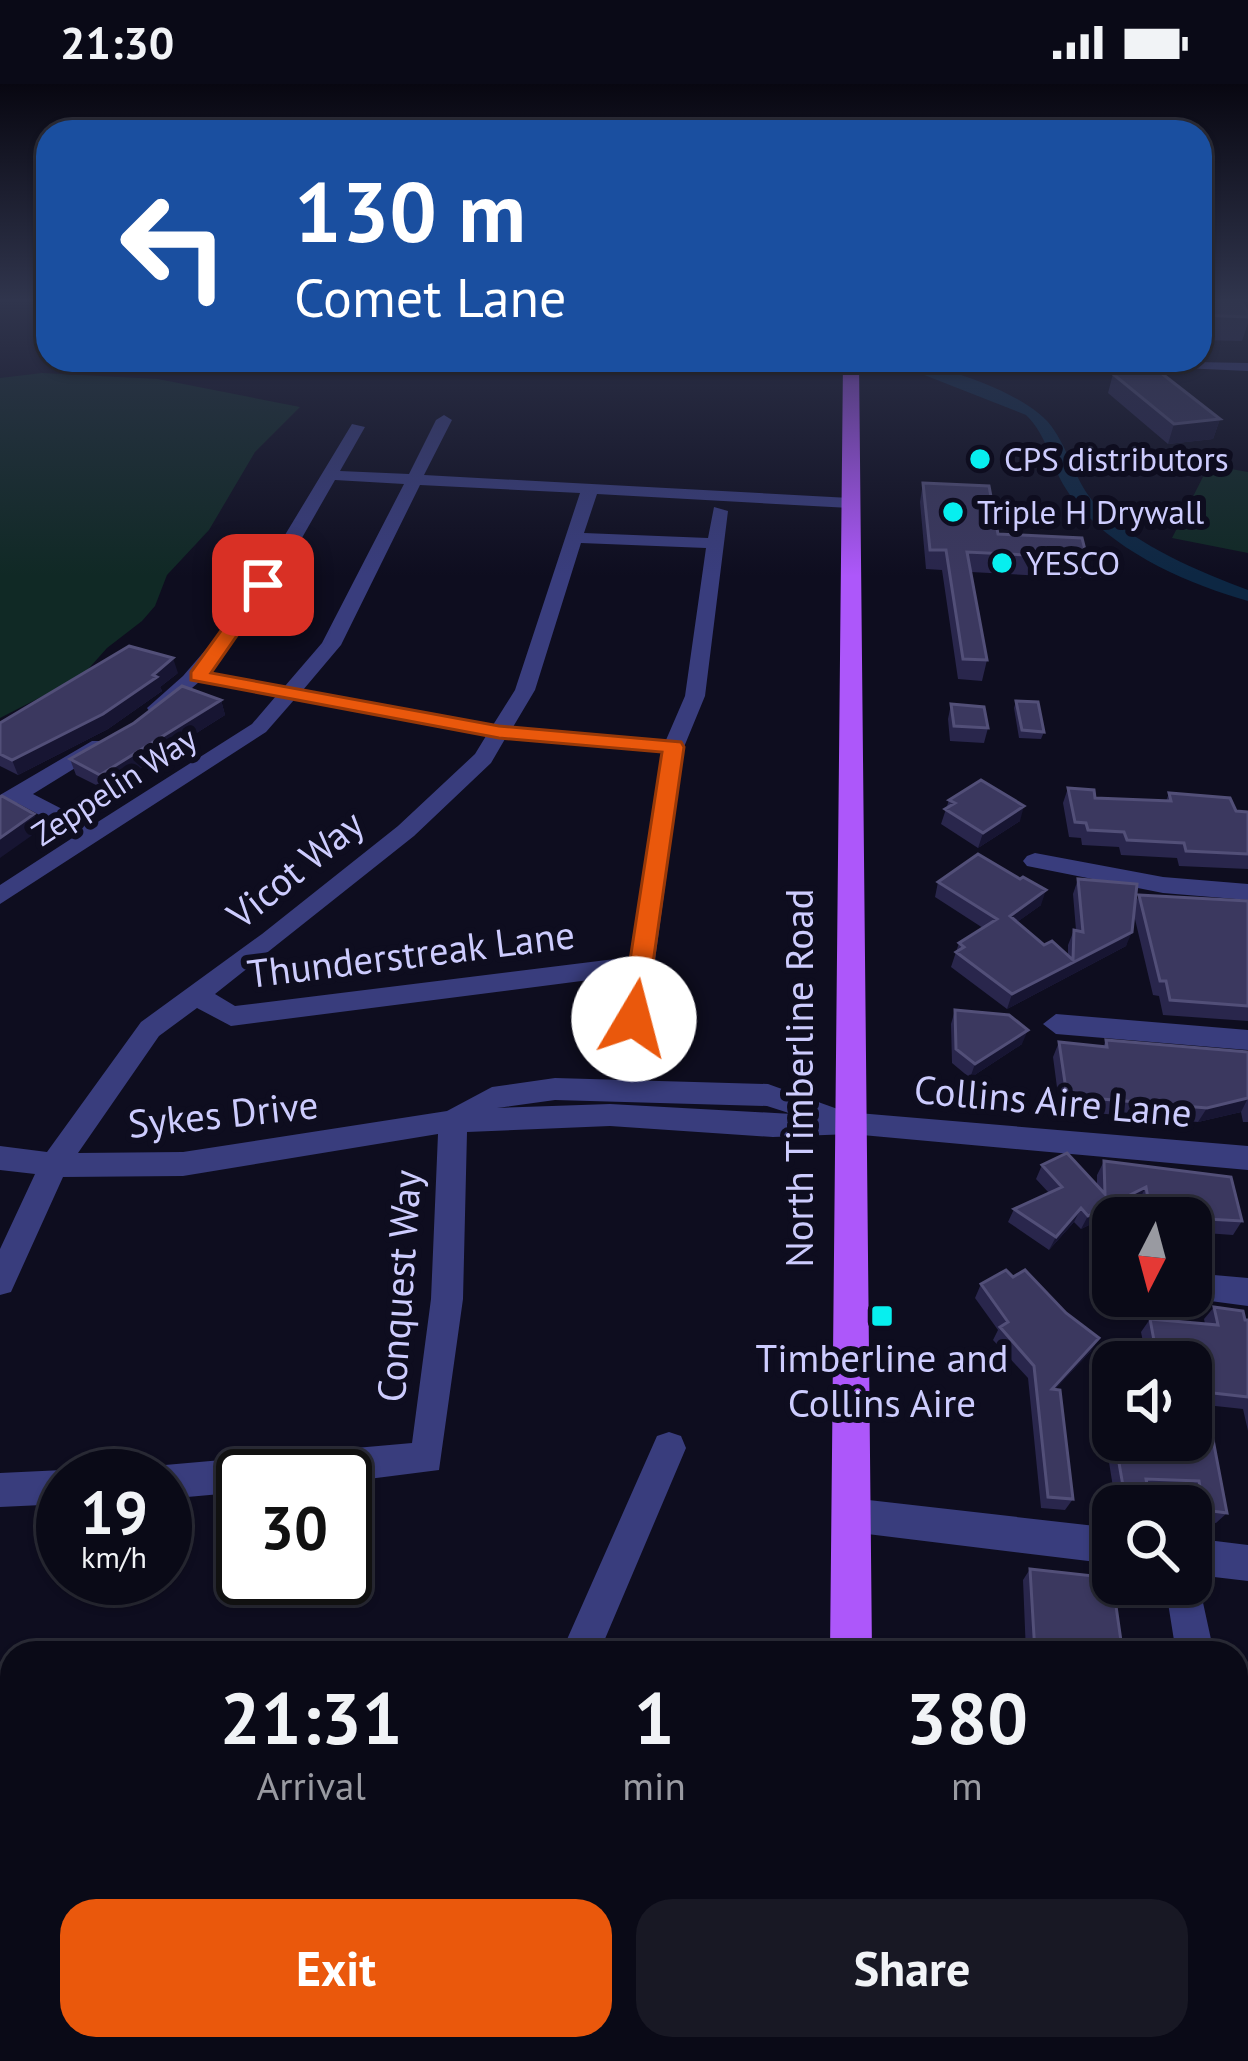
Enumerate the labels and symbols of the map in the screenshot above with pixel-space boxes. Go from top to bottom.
place label: CPS distributors [1004,437,1229,480]
marker: CPS distributors [967,446,993,472]
place label: Triple H Drywall [977,490,1205,533]
marker: Triple H Drywall [940,499,966,525]
pin [212,534,314,636]
place label: YESCO [1026,541,1120,584]
marker: YESCO [989,550,1015,576]
street label: Zeppelin Way [23,716,205,855]
street label: Vicot Way [215,798,373,940]
street label: North Timberline Road [773,888,824,1268]
street label: Thunderstreak Lane [244,908,577,999]
position arrow [571,956,697,1082]
street label: Collins Aire Lane [912,1063,1194,1138]
street label: Sykes Drive [125,1078,321,1149]
street label: Conquest Way [365,1168,432,1404]
north arrow [1092,1197,1212,1317]
marker: Timberline and Collins Aire [869,1303,895,1329]
place label: Timberline and Collins Aire [756,1332,1008,1428]
speed limit sign: 30 [216,1449,372,1605]

